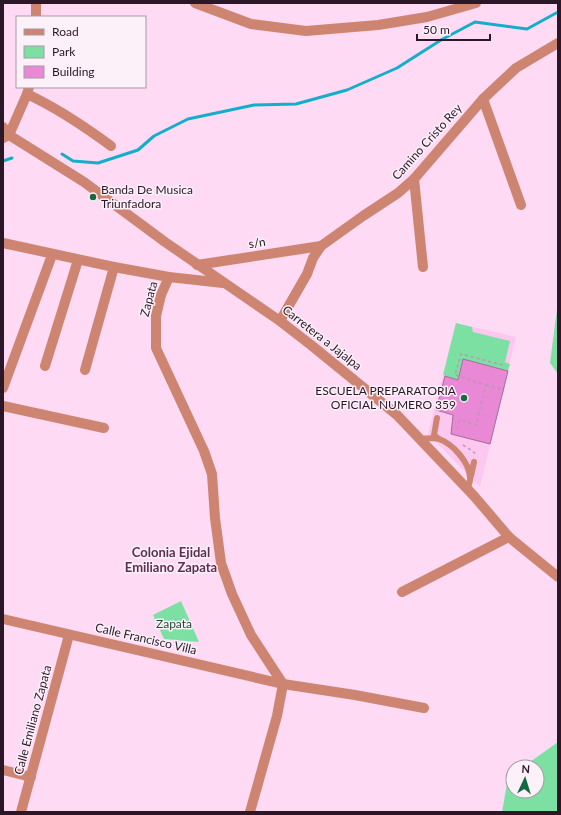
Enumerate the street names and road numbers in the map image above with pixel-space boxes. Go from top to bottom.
street label: Camino Cristo Rey [388,100,465,183]
street label: s/n [247,234,266,251]
street label: Zapata [137,279,160,318]
street label: Carretera a Jajalpa [280,302,365,373]
street label: Calle Francisco Villa [94,620,198,657]
street label: Calle Emiliano Zapata [11,663,54,776]

